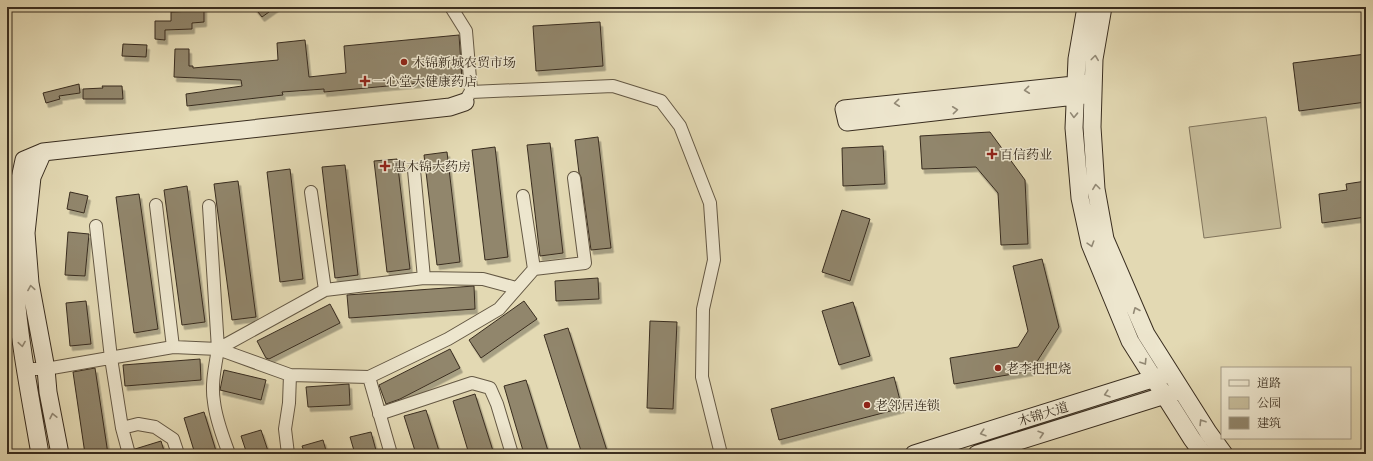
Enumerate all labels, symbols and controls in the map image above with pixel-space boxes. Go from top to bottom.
place label: 木锦新城农贸市场 [412,54,516,71]
one-way arrow [1090,55,1099,61]
marker: 木锦新城农贸市场 [399,57,409,67]
place label: 一心堂大健康药店 [373,73,477,90]
marker: 一心堂大健康药店 [360,76,370,86]
one-way arrow [1024,85,1030,94]
one-way arrow [894,98,901,107]
one-way arrow [952,106,958,115]
one-way arrow [1070,112,1078,118]
place label: 百信药业 [1000,146,1052,163]
marker: 百信药业 [987,149,997,159]
place label: 惠木锦大药房 [393,158,471,175]
marker: 惠木锦大药房 [380,161,390,171]
one-way arrow [1092,184,1101,190]
one-way arrow [1086,240,1095,247]
one-way arrow [27,285,36,291]
one-way arrow [1132,307,1140,314]
one-way arrow [17,341,26,347]
one-way arrow [1139,358,1146,365]
place label: 老李把把烧 [1006,360,1071,377]
marker: 老李把把烧 [993,363,1003,373]
legend [1221,367,1351,439]
text: 道路 [1257,375,1281,391]
one-way arrow [1104,389,1111,398]
text: 公园 [1257,395,1281,411]
place label: 老邻居连锁 [875,397,940,414]
street label: 木锦大道 [1016,398,1070,430]
marker: 老邻居连锁 [862,400,872,410]
one-way arrow [49,413,57,419]
text: 建筑 [1257,415,1281,431]
one-way arrow [1199,419,1206,426]
one-way arrow [980,428,987,437]
one-way arrow [1037,430,1044,439]

